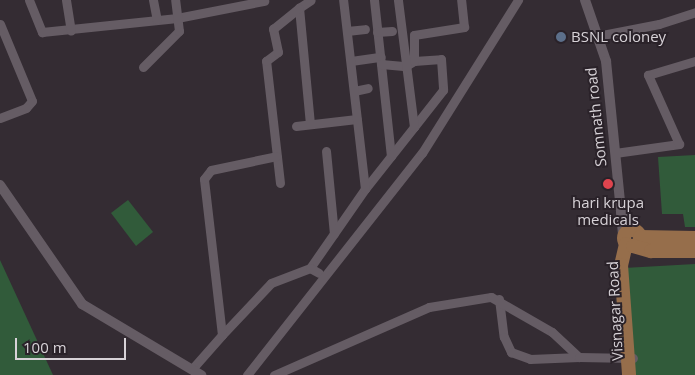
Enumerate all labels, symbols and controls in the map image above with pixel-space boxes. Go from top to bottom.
place label: BSNL coloney [571,28,666,46]
marker: BSNL coloney [555,31,567,43]
street label: Somnath road [582,66,610,168]
marker: hari krupa medicals [601,177,615,191]
place label: hari krupa medicals [572,193,644,228]
street label: Visnagar Road [603,261,627,361]
scale bar [18,328,129,360]
text: 100 m [23,337,67,357]

